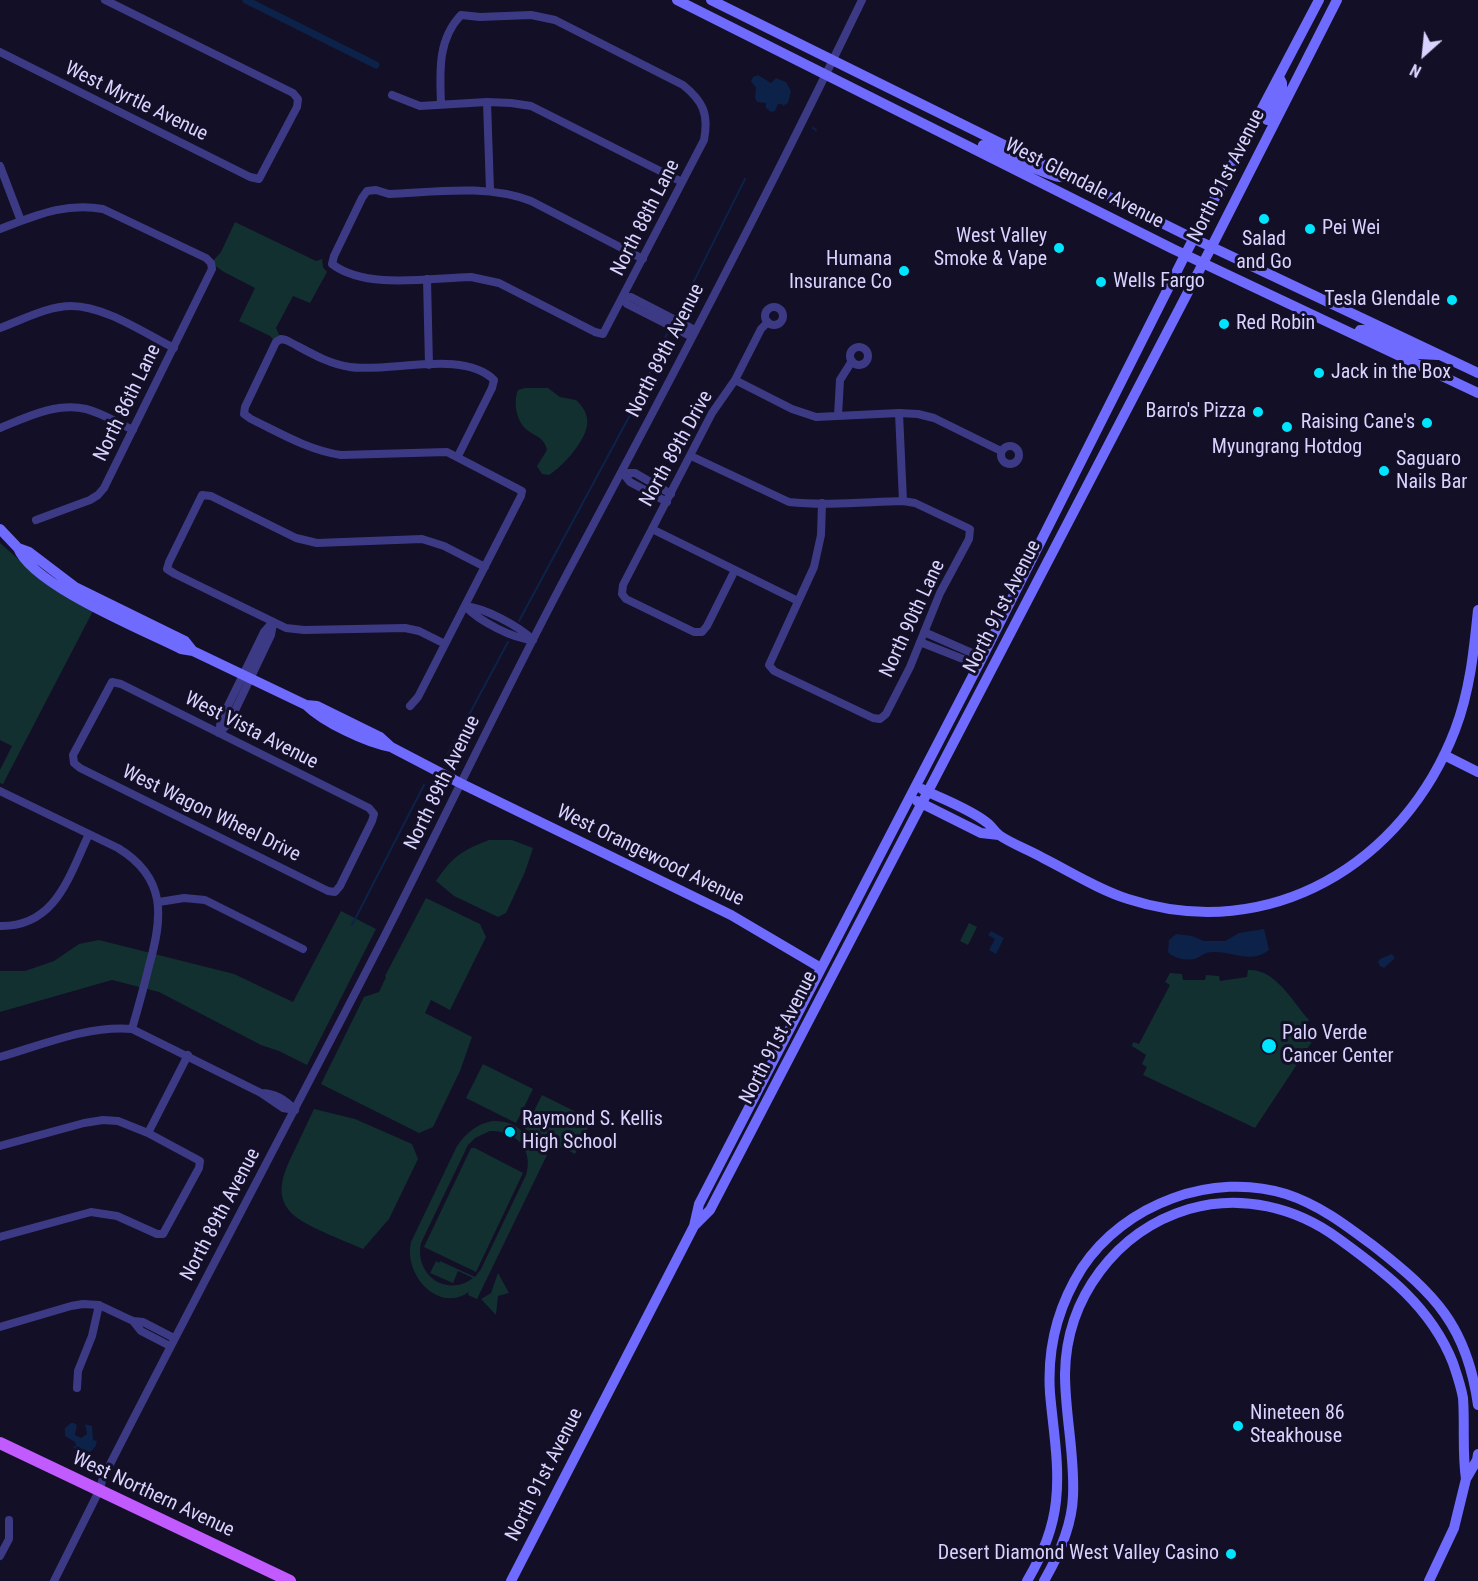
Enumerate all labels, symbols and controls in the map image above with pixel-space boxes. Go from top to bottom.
north arrow [1394,24,1454,84]
street label: West Myrtle Avenue [61,57,211,147]
text: N [1407,60,1424,81]
street label: North 91st Avenue [1183,105,1271,247]
street label: West Glendale Avenue [1001,134,1167,234]
street label: North 88th Lane [606,156,686,280]
marker: Salad and Go [1257,212,1271,226]
place label: Pei Wei [1322,217,1380,241]
marker: Pei Wei [1303,222,1317,236]
place label: West Valley Smoke & Vape [934,225,1047,272]
place label: Salad and Go [1236,228,1292,275]
marker: West Valley Smoke & Vape [1052,241,1066,255]
place label: Humana Insurance Co [789,248,892,295]
marker: Humana Insurance Co [897,264,911,278]
place label: Wells Fargo [1113,270,1205,294]
marker: Wells Fargo [1094,275,1108,289]
street label: North 89th Avenue [622,280,710,422]
place label: Tesla Glendale [1324,288,1440,312]
marker: Tesla Glendale [1445,293,1459,307]
place label: Red Robin [1236,312,1315,336]
marker: Red Robin [1217,317,1231,331]
street label: North 86th Lane [89,341,167,465]
place label: Jack in the Box [1331,361,1451,385]
marker: Jack in the Box [1312,366,1326,380]
street label: North 89th Drive [635,387,719,511]
place label: Barro's Pizza [1146,400,1246,424]
marker: Barro's Pizza [1251,405,1265,419]
place label: Raising Cane's [1301,411,1415,435]
marker: Raising Cane's [1420,416,1434,430]
marker: Myungrang Hotdog [1280,420,1294,434]
place label: Myungrang Hotdog [1212,436,1362,460]
place label: Saguaro Nails Bar [1396,448,1467,495]
marker: Saguaro Nails Bar [1377,464,1391,478]
street label: North 91st Avenue [959,536,1047,678]
street label: North 90th Lane [875,556,951,682]
street label: West Vista Avenue [180,687,322,775]
street label: North 89th Avenue [400,712,486,854]
street label: West Wagon Wheel Drive [118,760,304,868]
street label: West Orangewood Avenue [552,800,748,912]
street label: North 91st Avenue [735,967,823,1109]
place label: Palo Verde Cancer Center [1282,1022,1394,1069]
marker: Palo Verde Cancer Center [1260,1037,1278,1055]
place label: Raymond S. Kellis High School [522,1108,663,1155]
marker: Raymond S. Kellis High School [503,1125,517,1139]
street label: North 89th Avenue [176,1145,266,1285]
place label: Nineteen 86 Steakhouse [1250,1402,1345,1449]
street label: North 91st Avenue [501,1404,589,1546]
marker: Nineteen 86 Steakhouse [1231,1419,1245,1433]
street label: West Northern Avenue [68,1447,238,1543]
place label: Desert Diamond West Valley Casino [938,1542,1219,1566]
marker: Desert Diamond West Valley Casino [1224,1547,1238,1561]

